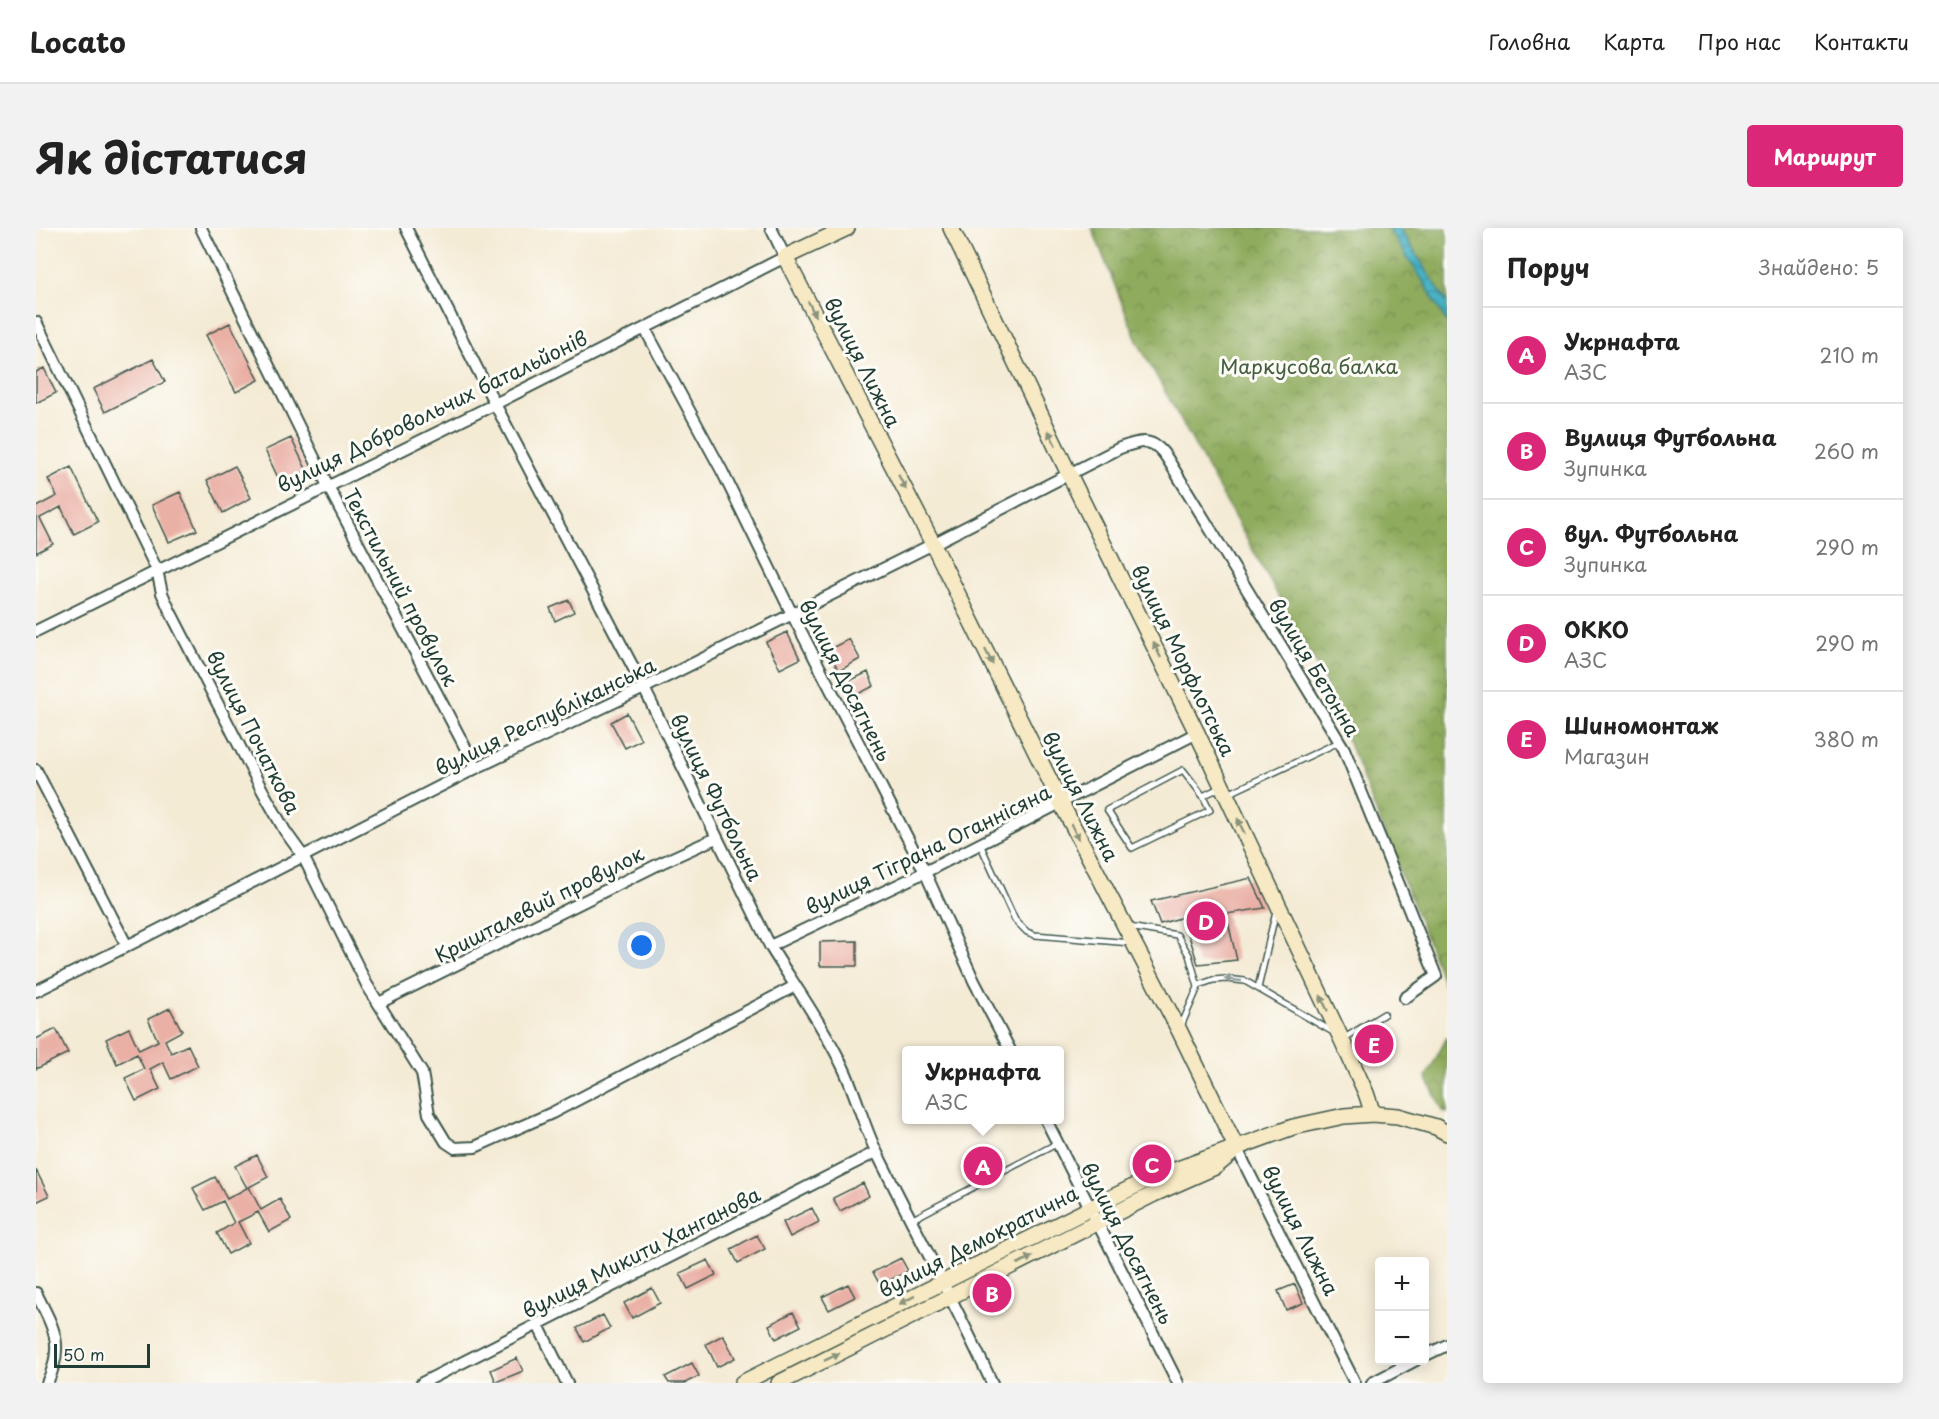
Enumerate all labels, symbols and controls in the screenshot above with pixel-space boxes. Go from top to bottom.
text: Locato [30,20,126,63]
text: Головна [1489,25,1570,57]
text: Карта [1603,25,1665,57]
text: Про нас [1698,25,1781,57]
text: Контакти [1814,25,1909,57]
text: Як дістатися [36,125,308,188]
button: Маршрут [1747,125,1903,187]
text: Поруч [1507,248,1590,287]
text: Знайдено: 5 [1759,252,1879,282]
street label: вулиця Лижна [817,292,909,433]
one-way arrow [807,301,817,318]
street label: вулиця Добровольчих батальйонів [272,323,592,499]
text: Укрнафта [1564,324,1680,357]
text: A [1519,340,1534,370]
text: 210 m [1820,340,1879,370]
park label: Маркусова балка [1220,351,1399,381]
text: АЗС [1564,357,1607,387]
text: Вулиця Футбольна [1564,420,1777,453]
one-way arrow [1047,429,1056,446]
text: B [1520,436,1533,466]
text: 260 m [1814,436,1879,466]
text: Зупинка [1564,453,1647,483]
one-way arrow [897,474,906,491]
street label: Текстильний провулок [336,483,466,691]
text: вул. Футбольна [1564,516,1738,549]
text: C [1519,532,1534,562]
text: 290 m [1815,532,1879,562]
text: Зупинка [1564,549,1647,579]
street label: вулиця Морфлотська [1125,559,1244,761]
street label: вулиця Бетонна [1262,592,1369,742]
street label: вулиця Досягнень [792,594,900,766]
text: ОККО [1564,612,1629,645]
text: D [1519,628,1534,658]
text: 290 m [1815,628,1879,658]
one-way arrow [1152,642,1161,659]
street label: вулиця Початкова [200,645,309,820]
text: АЗС [1564,645,1607,675]
one-way arrow [984,648,993,665]
street label: вулиця Республіканська [430,649,661,783]
street label: вулиця Футбольна [663,708,771,886]
text: Шиномонтаж [1564,708,1718,741]
text: E [1520,724,1533,754]
text: 380 m [1813,724,1879,754]
street label: вулиця Лижна [1035,726,1127,867]
text: Магазин [1564,741,1650,771]
street label: вулиця Тіграна Оганнісяна [800,776,1056,922]
one-way arrow [1237,818,1246,835]
one-way arrow [1070,823,1080,840]
street label: Кришталевий провулок [429,838,649,970]
pin: D [1186,898,1226,944]
your location [627,931,656,960]
one-way arrow [1223,975,1242,985]
one-way arrow [1320,994,1329,1011]
pin: E [1354,1022,1394,1066]
popup [902,1046,1064,1124]
text: Укрнафта [925,1054,1041,1087]
text: АЗС [925,1087,968,1117]
pin: C [1132,1142,1172,1186]
pin: A [964,1144,1002,1188]
street label: вулиця Досягнень [1074,1157,1182,1329]
street label: вулиця Лижна [1255,1160,1347,1301]
street label: вулиця Демократична [873,1177,1083,1304]
street label: вулиця Микити Ханганова [517,1179,766,1325]
one-way arrow [1016,1255,1033,1265]
map controls [1375,1257,1429,1365]
button: + [1375,1257,1429,1311]
pin: B [972,1270,1012,1316]
one-way arrow [899,1295,916,1304]
button: − [1375,1311,1429,1365]
scale bar [54,1341,150,1368]
text: 50 m [63,1342,104,1366]
one-way arrow [823,1352,840,1362]

